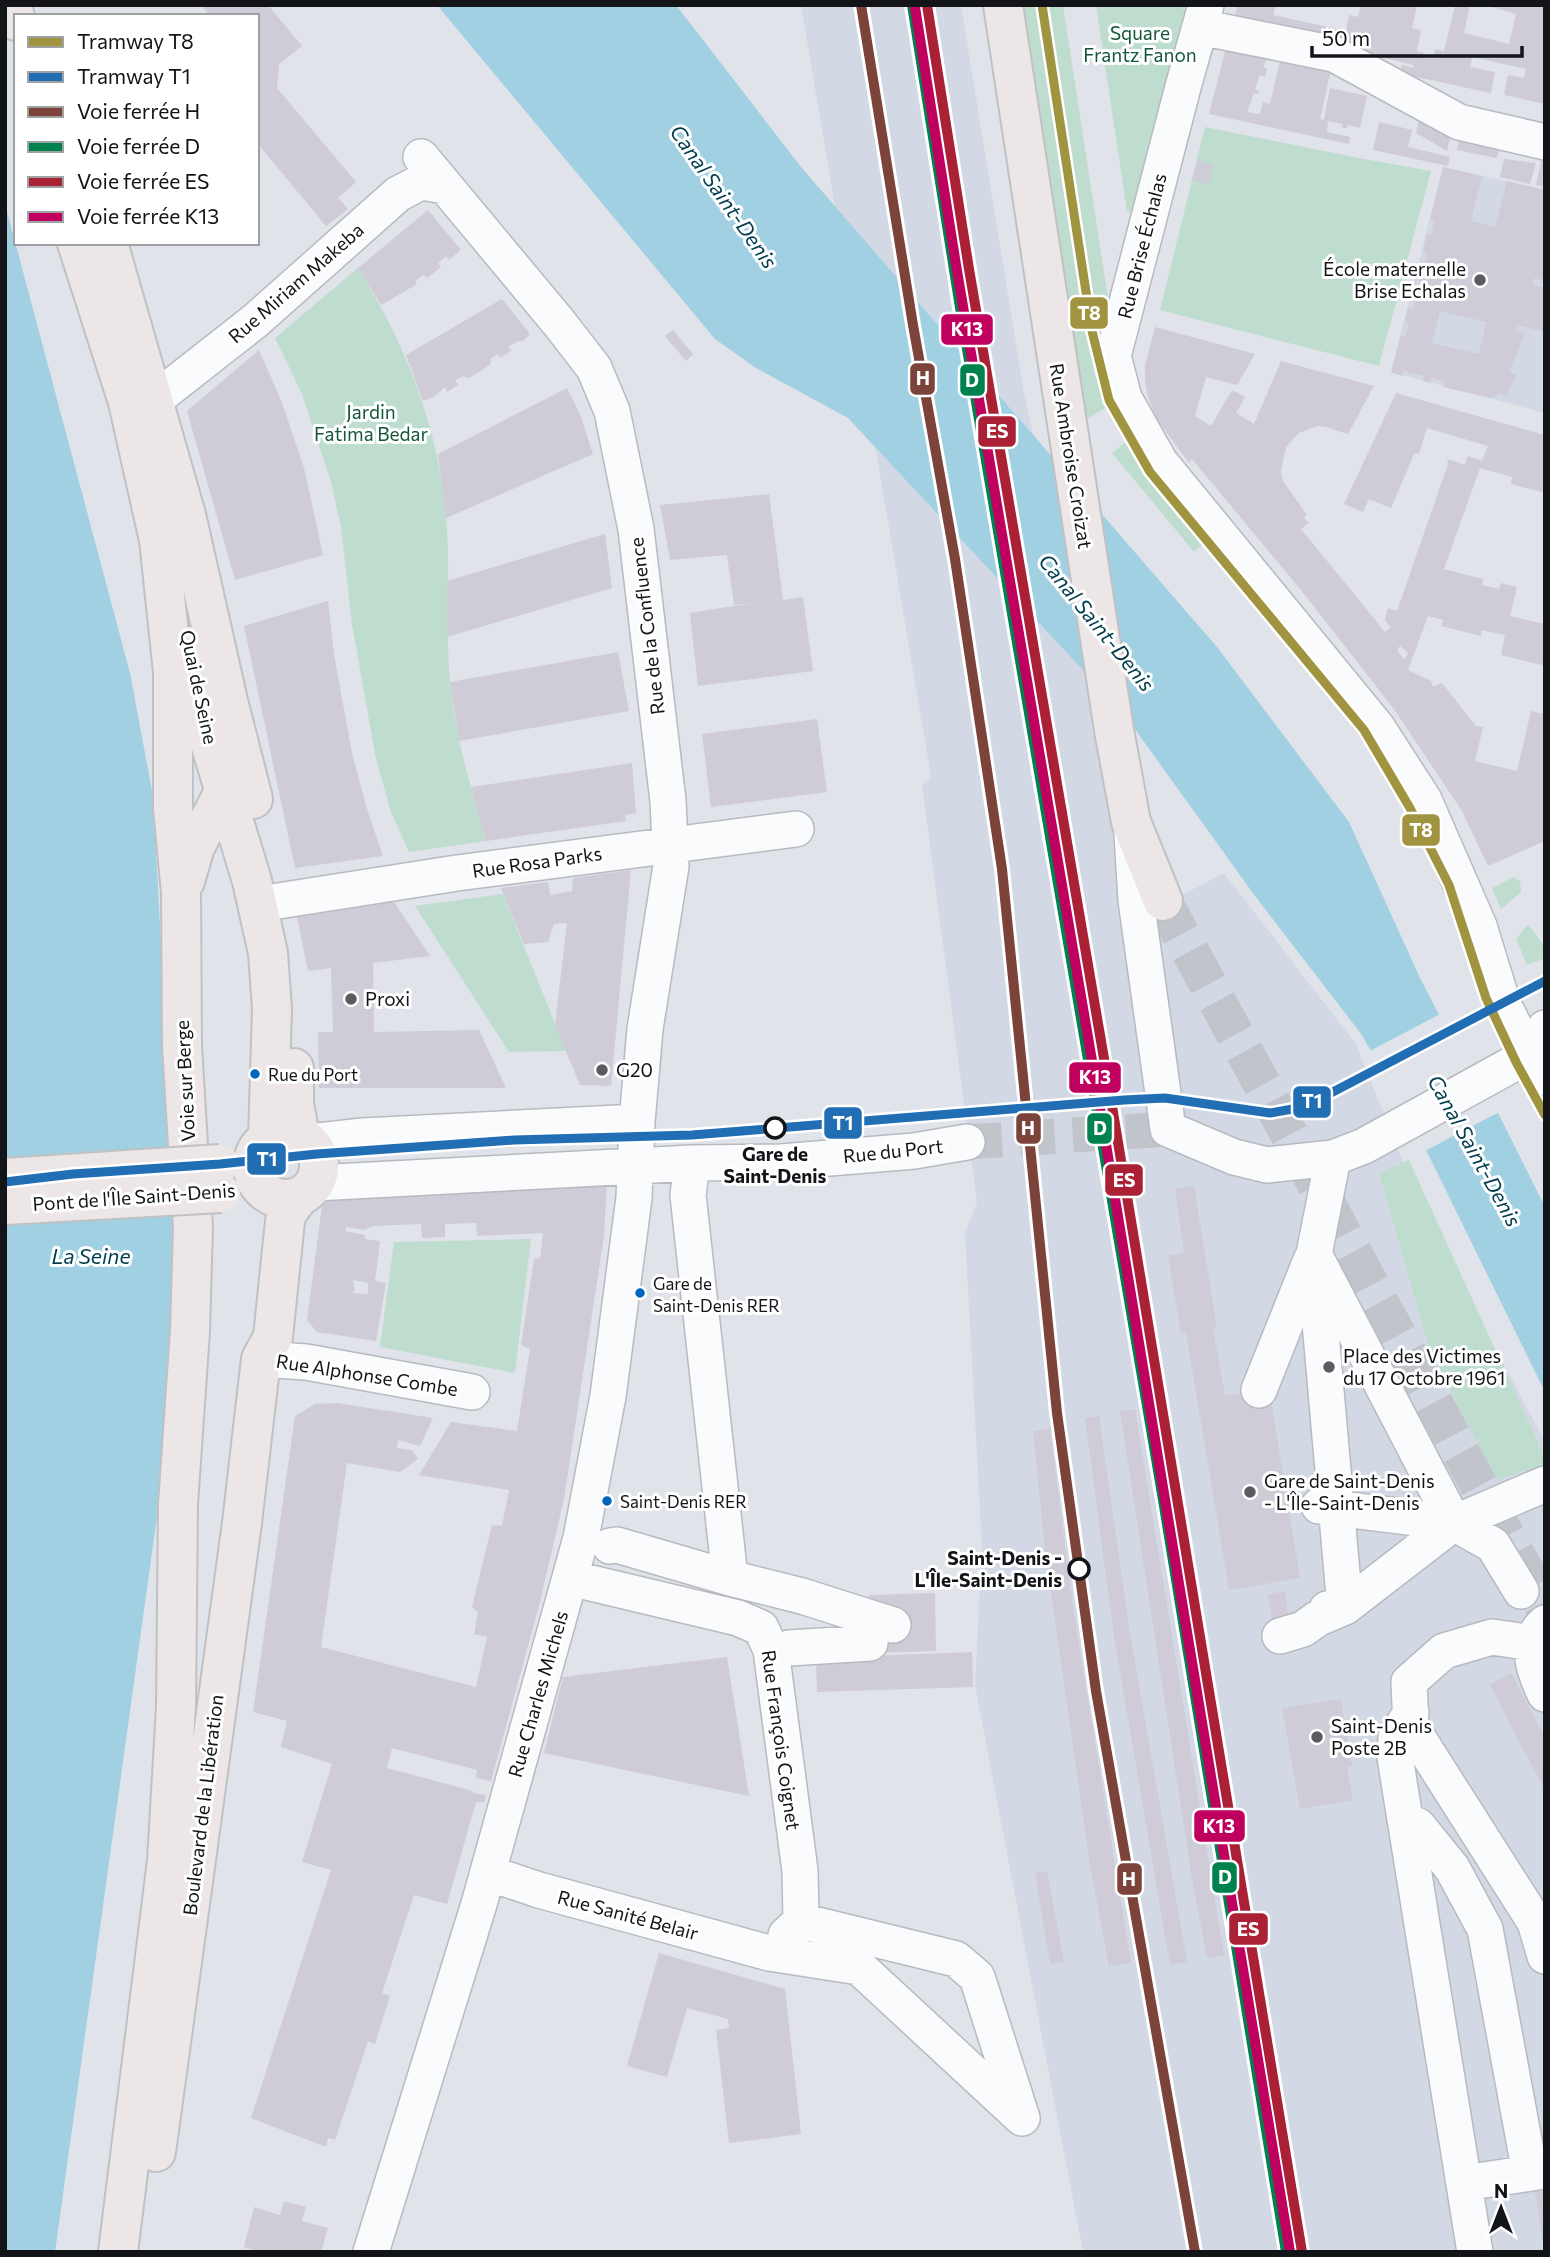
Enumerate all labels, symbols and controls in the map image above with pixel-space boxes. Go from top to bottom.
legend [14,14,259,245]
scale bar [1312,14,1522,58]
park label: Square Frantz Fanon [1083,21,1197,66]
text: 50 m [1322,25,1370,50]
text: Tramway T8 [77,28,194,53]
text: Tramway T1 [77,63,191,88]
text: Voie ferrée H [77,98,200,123]
water label: Canal Saint-Denis [665,120,783,273]
text: Voie ferrée D [77,133,200,158]
text: Voie ferrée ES [77,168,209,193]
street label: Rue Brise Échalas [1112,171,1171,321]
text: Voie ferrée K13 [77,203,219,228]
street label: Rue Miriam Makeba [223,218,368,348]
place label: École maternelle Brise Echalas [1323,257,1466,302]
marker: École maternelle Brise Echalas [1472,272,1488,288]
line badge: T8 [1069,296,1109,330]
text: T8 [1077,301,1101,324]
line badge: K13 [940,313,994,346]
text: K13 [951,317,983,340]
line badge: H [909,362,936,396]
street label: Rue Ambroise Croizat [1045,362,1098,550]
line badge: D [959,363,986,397]
text: H [916,366,930,389]
text: D [965,368,979,391]
park label: Jardin Fatima Bedar [314,400,428,445]
line badge: ES [977,415,1017,448]
text: ES [986,419,1008,442]
street label: Rue de la Confluence [624,536,669,716]
water label: Canal Saint-Denis [1034,548,1160,696]
street label: Quai de Seine [176,628,223,746]
line badge: T8 [1401,813,1441,847]
text: T8 [1409,818,1433,841]
street label: Rue Rosa Parks [471,841,603,882]
place label: Proxi [365,987,410,1010]
marker: Proxi [343,991,359,1007]
street label: Voie sur Berge [170,1019,199,1143]
place label: G20 [616,1058,653,1081]
line badge: K13 [1068,1061,1122,1094]
marker: G20 [594,1062,610,1078]
place label: Rue du Port [268,1064,358,1085]
text: K13 [1079,1065,1111,1088]
marker: Rue du Port [248,1067,262,1081]
water label: Canal Saint-Denis [1423,1070,1527,1230]
line badge: T1 [1292,1085,1332,1119]
text: T1 [1302,1089,1322,1112]
line badge: T1 [823,1106,863,1140]
text: T1 [833,1111,853,1134]
line badge: H [1015,1112,1042,1145]
line badge: D [1086,1112,1113,1145]
text: H [1021,1116,1035,1139]
text: D [1093,1116,1107,1139]
marker: Gare de Saint-Denis [764,1117,786,1139]
street label: Rue du Port [842,1134,944,1167]
line badge: T1 [246,1142,287,1176]
place label: Gare de Saint-Denis [724,1142,827,1187]
text: T1 [257,1147,277,1170]
line badge: ES [1104,1163,1144,1197]
text: ES [1113,1168,1135,1191]
street label: Pont de l'Île Saint-Denis [32,1178,236,1215]
water label: La Seine [52,1243,130,1268]
place label: Gare de Saint-Denis RER [653,1273,780,1316]
marker: Gare de Saint-Denis RER [633,1286,647,1300]
place label: Place des Victimes du 17 Octobre 1961 [1343,1344,1505,1389]
street label: Rue Alphonse Combe [275,1349,460,1400]
marker: Place des Victimes du 17 Octobre 1961 [1321,1359,1337,1375]
place label: Gare de Saint-Denis - L'Île-Saint-Denis [1264,1469,1435,1514]
marker: Gare de Saint-Denis - L'Île-Saint-Denis [1242,1484,1258,1500]
place label: Saint-Denis RER [620,1491,747,1512]
marker: Saint-Denis RER [600,1494,614,1508]
place label: Saint-Denis - L'Île-Saint-Denis [915,1546,1062,1591]
marker: Saint-Denis - L'Île-Saint-Denis [1068,1558,1090,1580]
street label: Rue Charles Michels [503,1608,572,1780]
street label: Rue François Coignet [757,1648,806,1832]
street label: Boulevard de la Libération [178,1693,227,1917]
place label: Saint-Denis Poste 2B [1331,1714,1432,1759]
marker: Saint-Denis Poste 2B [1309,1729,1325,1745]
line badge: K13 [1193,1809,1246,1843]
text: K13 [1203,1814,1235,1837]
line badge: D [1211,1861,1238,1894]
line badge: H [1116,1862,1143,1896]
text: D [1218,1865,1232,1888]
text: H [1122,1867,1136,1890]
street label: Rue Sanité Belair [555,1885,701,1944]
line badge: ES [1228,1912,1269,1946]
text: ES [1237,1917,1259,1940]
north arrow [1466,2173,1536,2243]
text: N [1494,2179,1508,2202]

